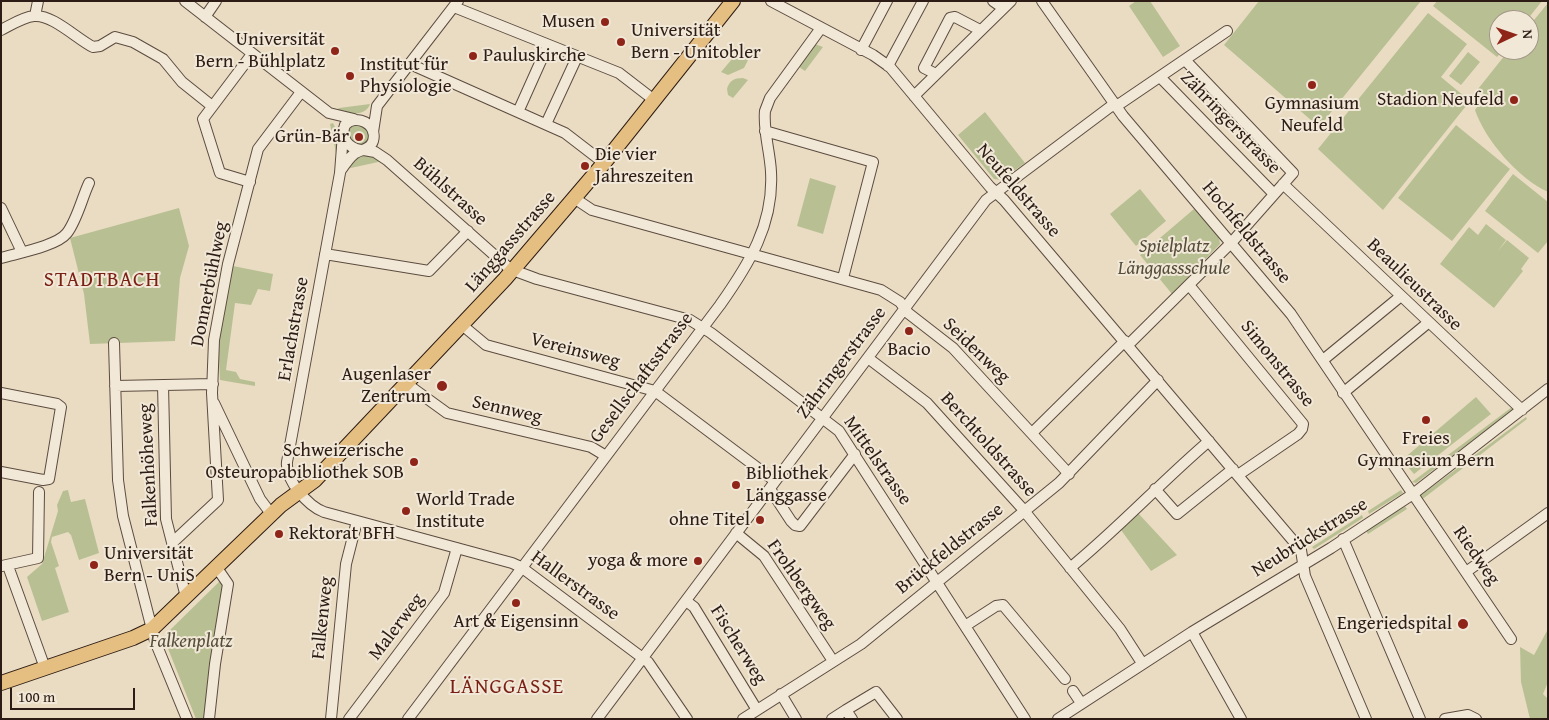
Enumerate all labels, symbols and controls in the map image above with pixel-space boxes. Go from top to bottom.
north arrow [1489,10,1539,60]
place label: Musen [542,11,595,33]
marker: Musen [599,16,611,28]
place label: Universität Bern - Unitobler [631,20,761,64]
place label: Universität Bern - Bühlplatz [195,29,325,73]
text: N [1518,29,1538,39]
marker: Universität Bern - Unitobler [615,36,627,48]
marker: Universität Bern - Bühlplatz [329,45,341,57]
place label: Pauluskirche [483,45,586,67]
marker: Pauluskirche [467,50,479,62]
place label: Institut für Physiologie [360,54,452,98]
street label: Zähringerstrasse [1175,67,1285,179]
marker: Institut für Physiologie [344,70,356,82]
marker: Gymnasium Neufeld [1306,79,1318,91]
place label: Stadion Neufeld [1377,89,1504,111]
place label: Gymnasium Neufeld [1265,93,1359,137]
marker: Stadion Neufeld [1508,94,1520,106]
place label: Grün-Bär [275,126,349,148]
marker: Grün-Bär [353,131,365,143]
street label: Neufeldstrasse [971,139,1065,243]
place label: Die vier Jahreszeiten [595,144,693,188]
street label: Bühlstrasse [408,153,492,231]
marker: Die vier Jahreszeiten [579,160,591,172]
street label: Hochfeldstrasse [1197,177,1295,289]
street label: Länggassstrasse [461,187,561,297]
street label: Donnerbühlweg [187,220,233,348]
street label: Beaulieustrasse [1362,234,1466,336]
park label: Spielplatz Länggassschule [1118,236,1230,280]
district label: STADTBACH [43,268,161,294]
street label: Erlachstrasse [274,275,314,383]
street label: Zähringerstrasse [792,302,892,424]
street label: Gesellschaftsstrasse [585,308,699,448]
street label: Seidenweg [938,313,1014,389]
street label: Simonstrasse [1235,316,1319,412]
marker: Bacio [903,325,915,337]
street label: Vereinsweg [528,328,622,374]
place label: Bacio [887,339,931,361]
place label: Augenlaser Zentrum [342,364,431,408]
marker: Augenlaser Zentrum [435,379,449,393]
street label: Berchtoldstrasse [935,388,1041,502]
street label: Sennweg [470,391,544,429]
street label: Falkenhöheweg [134,403,164,527]
street label: Mittelstrasse [838,412,916,510]
marker: Freies Gymnasium Bern [1420,414,1432,426]
place label: Freies Gymnasium Bern [1358,428,1494,472]
place label: Schweizerische Osteuropabibliothek SOB [205,440,404,484]
marker: Schweizerische Osteuropabibliothek SOB [408,456,420,468]
place label: Bibliothek Länggasse [746,463,828,507]
marker: Bibliothek Länggasse [730,479,742,491]
place label: World Trade Institute [416,489,515,533]
street label: Neubrückstrasse [1248,493,1372,583]
street label: Brückfeldstrasse [892,499,1008,599]
marker: World Trade Institute [400,505,412,517]
place label: ohne Titel [669,509,750,531]
marker: ohne Titel [754,514,766,526]
street label: Riedweg [1448,522,1504,590]
place label: Rektorat BFH [289,523,395,545]
marker: Rektorat BFH [273,528,285,540]
street label: Frohbergweg [762,536,840,634]
place label: Universität Bern - UniS [104,543,195,587]
street label: Hallerstrasse [526,546,624,626]
place label: yoga & more [588,550,688,572]
marker: yoga & more [692,555,704,567]
marker: Universität Bern - UniS [88,559,100,571]
street label: Falkenweg [307,575,339,661]
street label: Malerweg [364,589,430,665]
marker: Art & Eigensinn [510,597,522,609]
street label: Fischerweg [705,601,771,689]
place label: Art & Eigensinn [453,611,579,633]
place label: Engeriedspital [1337,613,1452,635]
marker: Engeriedspital [1456,617,1470,631]
park label: Falkenplatz [150,631,232,653]
district label: LÄNGGASSE [449,675,565,701]
scale bar [12,678,138,710]
text: 100 m [18,686,55,707]

